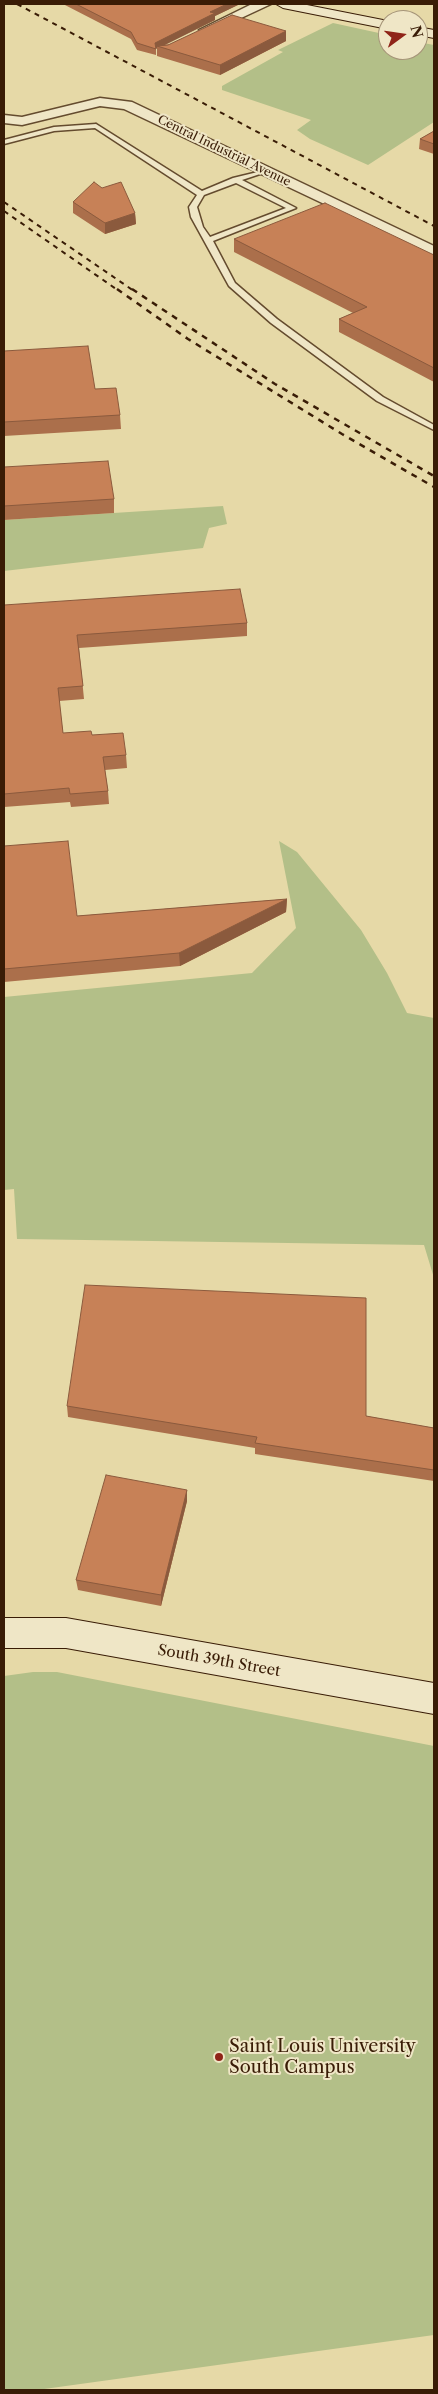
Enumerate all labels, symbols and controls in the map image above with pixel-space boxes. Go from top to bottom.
north arrow [378,10,428,60]
text: N [406,24,427,40]
street label: Central Industrial Avenue [155,112,293,190]
street label: South 39th Street [156,1641,282,1681]
place label: Saint Louis University South Campus [229,2036,416,2078]
marker: Saint Louis University South Campus [213,2051,225,2063]

